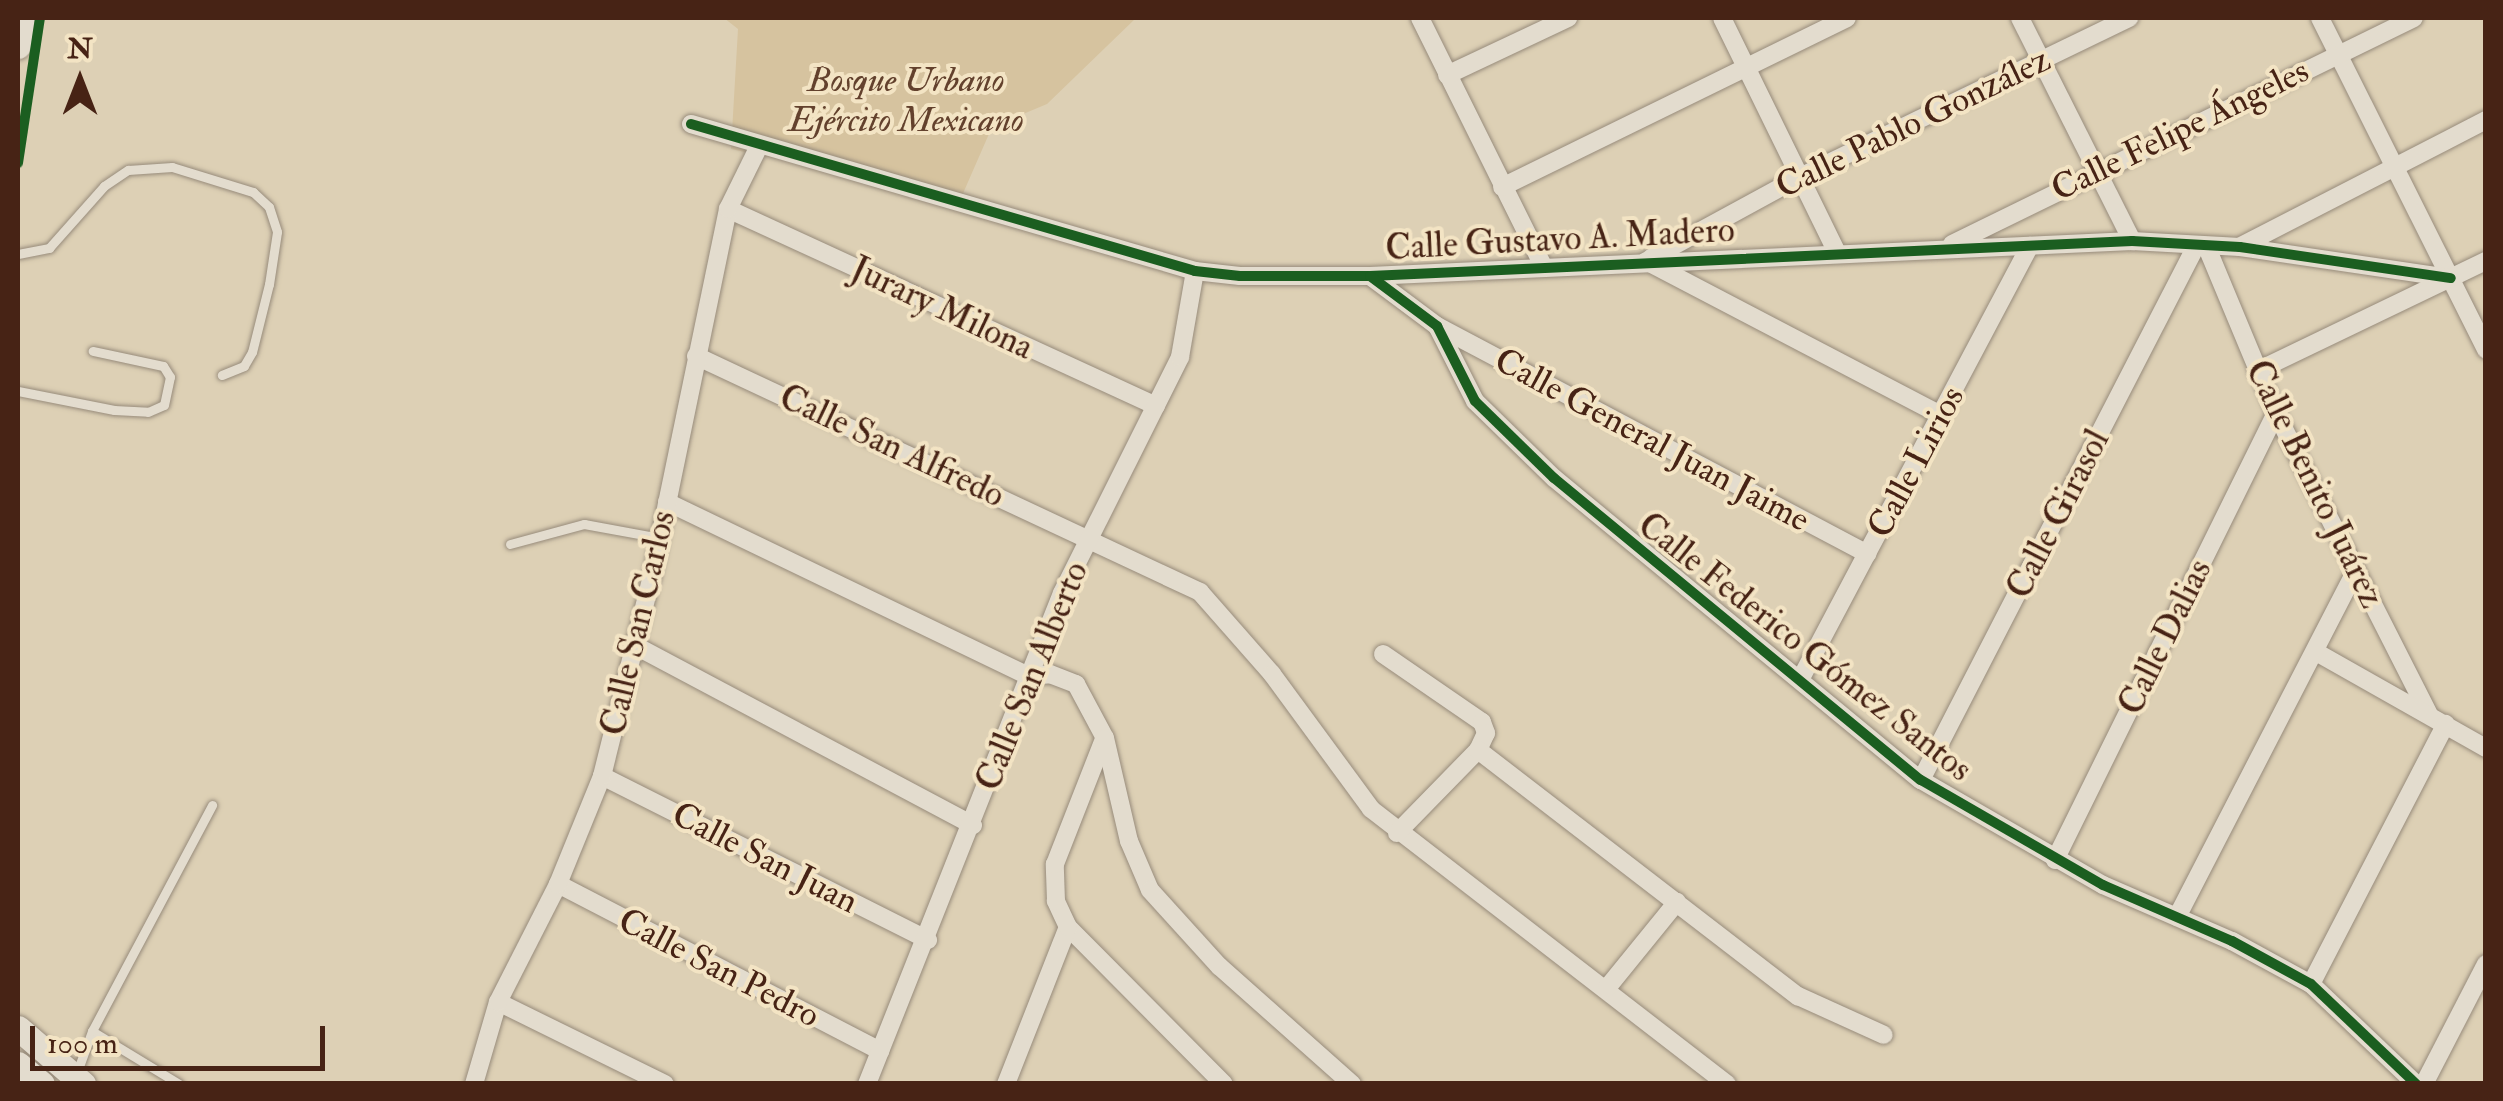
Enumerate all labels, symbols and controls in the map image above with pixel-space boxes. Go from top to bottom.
north arrow [30,30,130,130]
text: N [67,32,93,67]
street label: Calle Pablo González [1769,38,2057,208]
street label: Calle Felipe Ángeles [2045,50,2315,210]
park label: Bosque Urbano Ejército Mexicano [788,59,1024,141]
street label: Calle Gustavo A. Madero [1384,209,1736,269]
street label: Jurary Milona [844,248,1040,368]
street label: Calle General Juan Jaime [1487,339,1817,541]
street label: Calle Benito Juárez [2237,353,2393,615]
street label: Calle San Alfredo [773,376,1011,516]
street label: Calle Lirios [1859,379,1973,545]
street label: Calle Girasol [1998,423,2118,605]
street label: Calle Federico Gómez Santos [1630,504,1980,790]
street label: Calle San Carlos [592,507,684,739]
street label: Calle Dalias [2109,553,2221,721]
street label: Calle San Alberto [967,556,1097,796]
street label: Calle San Juan [665,793,865,923]
street label: Calle San Pedro [611,899,827,1037]
scale bar [35,1006,330,1068]
text: 100 m [47,1025,118,1062]

